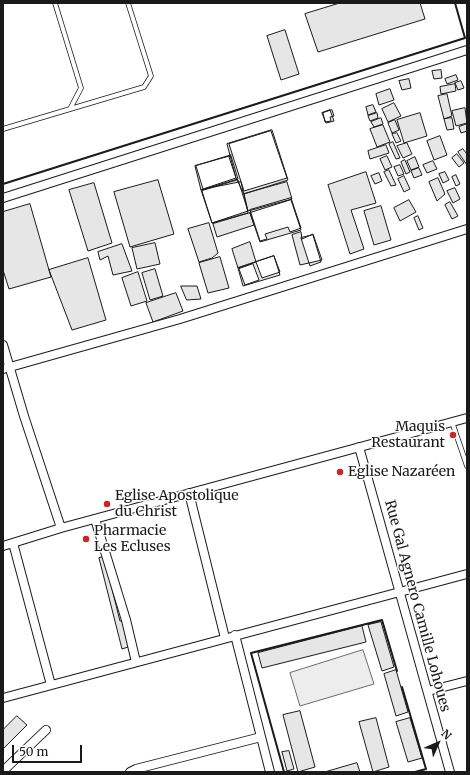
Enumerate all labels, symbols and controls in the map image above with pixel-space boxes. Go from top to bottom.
place label: Maquis Restaurant [371,419,445,452]
marker: Maquis Restaurant [448,430,458,440]
place label: Eglise Nazaréen [348,464,455,480]
marker: Eglise Nazaréen [335,467,345,477]
place label: Eglise Apostolique du Christ [115,488,239,520]
street label: Rue Gal Agnero Camille Lohoues [381,498,453,714]
marker: Eglise Apostolique du Christ [102,499,112,509]
place label: Pharmacie Les Ecluses [94,523,171,556]
marker: Pharmacie Les Ecluses [81,534,91,544]
north arrow [418,723,458,763]
text: N [438,726,455,743]
scale bar [14,737,84,763]
text: 50 m [19,744,48,759]

